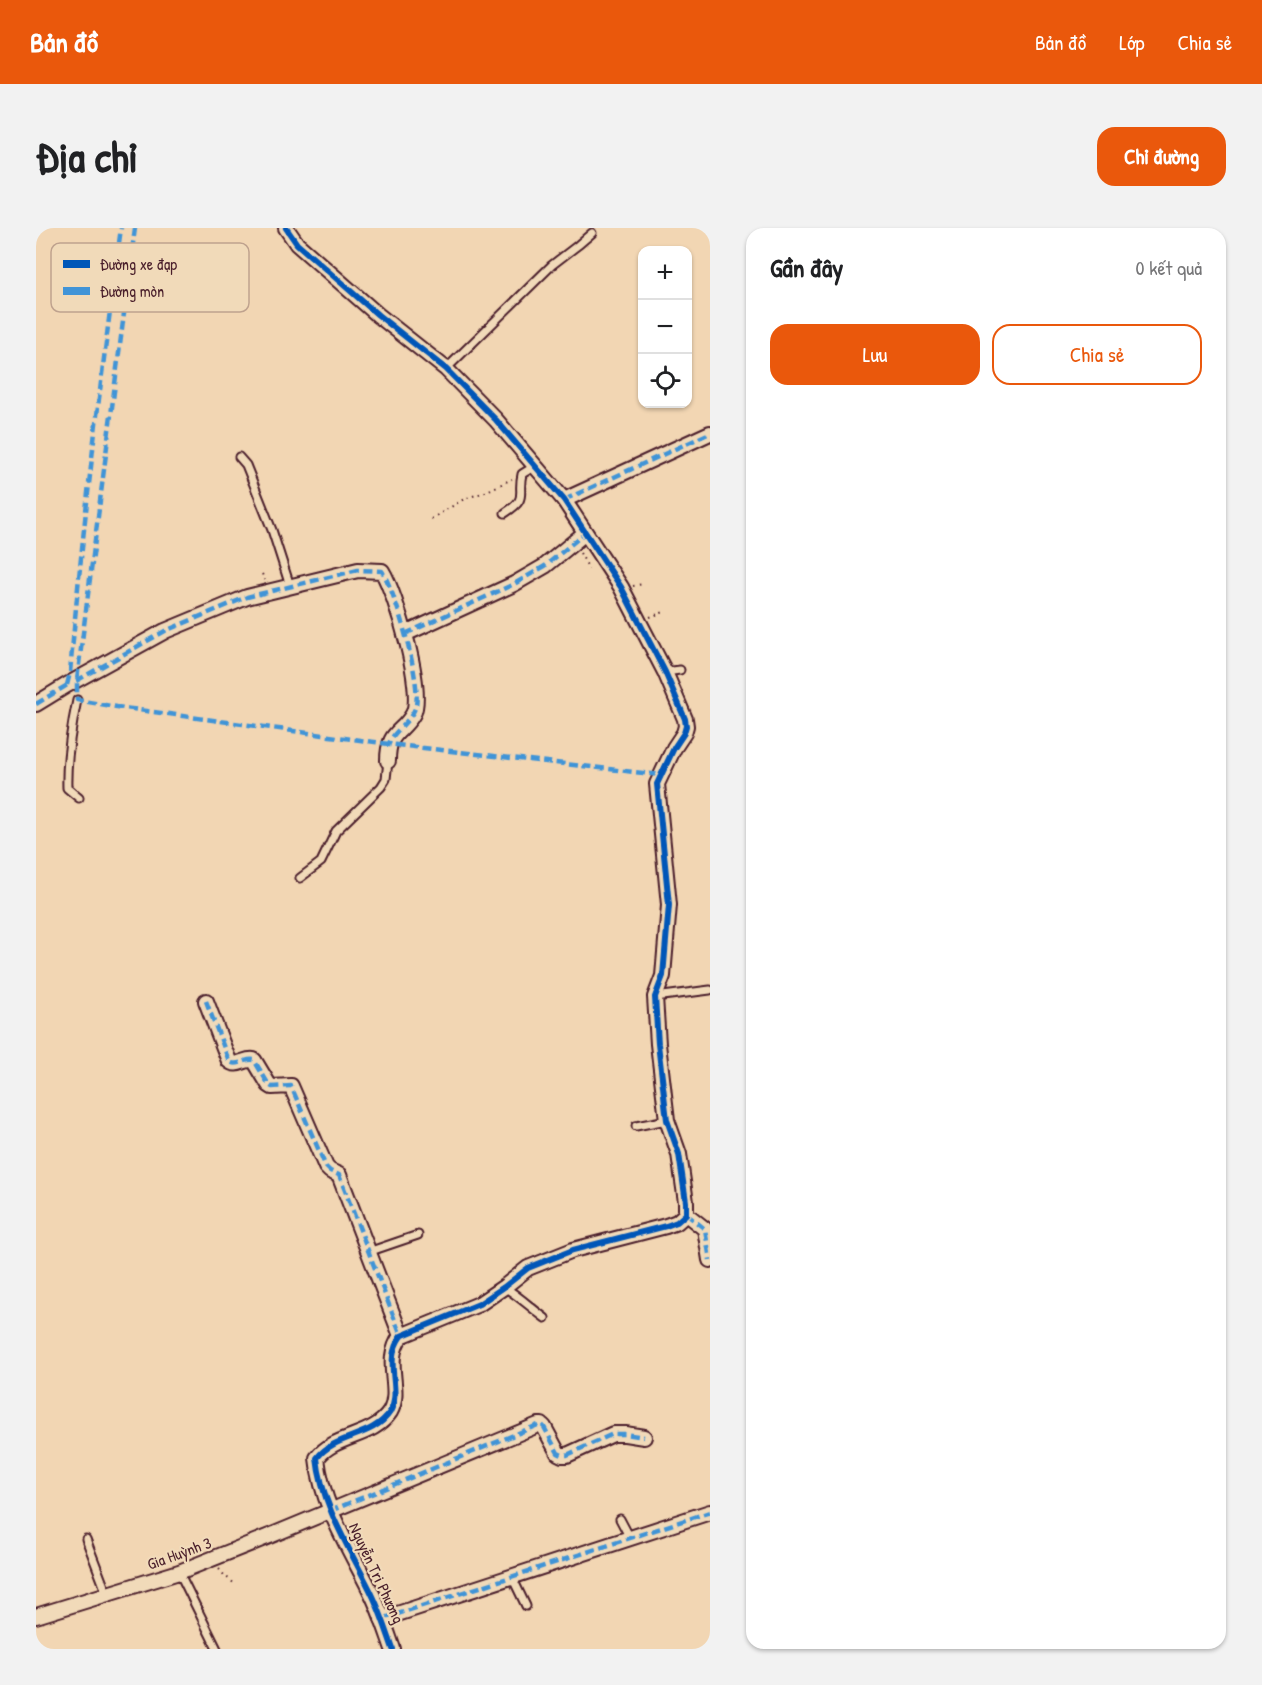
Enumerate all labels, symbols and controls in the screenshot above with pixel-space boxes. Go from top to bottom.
text: Bản đồ [30,23,98,61]
text: Bản đồ [1035,28,1086,57]
text: Lớp [1119,28,1144,57]
text: Chia sẻ [1177,28,1232,57]
button: Chỉ đường [1097,127,1226,186]
text: Địa chỉ [36,128,138,185]
legend [51,243,249,312]
map controls [638,246,692,408]
button: + [638,246,692,300]
text: Gần đây [770,250,843,285]
text: Đường xe đạp [100,253,177,275]
text: 0 kết quả [1136,254,1202,281]
text: Đường mòn [100,280,164,302]
button: − [638,300,692,354]
button: Lưu [770,324,980,385]
button: Chia sẻ [992,324,1202,385]
button: locate [638,354,692,408]
street label: Nguyễn Tri Phương [344,1519,410,1627]
street label: Gia Huỳnh 3 [144,1531,214,1575]

